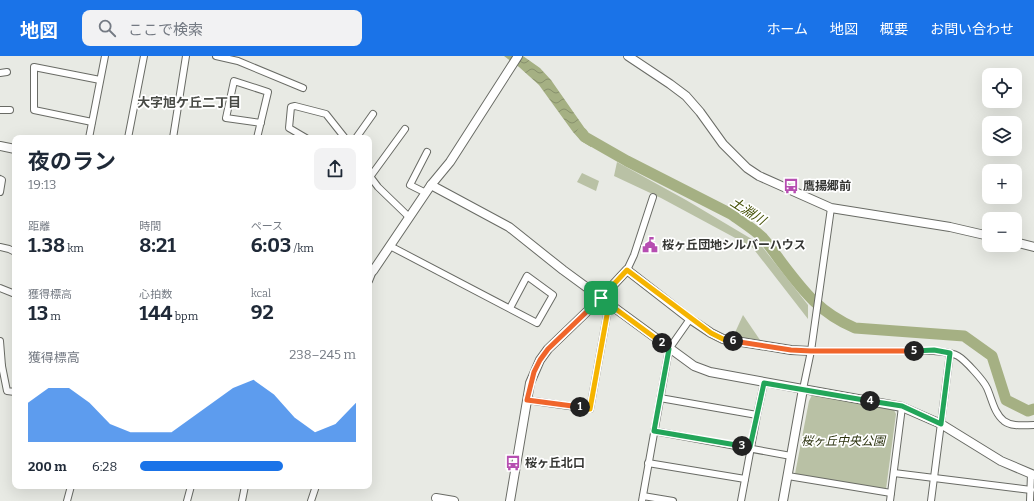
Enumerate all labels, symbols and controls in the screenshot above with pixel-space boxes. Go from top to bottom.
search box [82,10,362,46]
icon: search [96,17,118,39]
text: 地図 [20,19,58,42]
text: ここで検索 [128,21,203,39]
text: ホーム [766,21,808,38]
text: 地図 [830,21,858,38]
text: 概要 [880,21,908,38]
text: お問い合わせ [930,21,1014,38]
map controls [982,68,1022,252]
button: locate [982,68,1022,108]
district label: 大字旭ケ丘二丁目 [137,95,241,110]
button: layers [982,116,1022,156]
text: 夜のラン [28,148,116,175]
button: share [314,148,356,190]
button: + [982,164,1022,204]
text: 19:13 [28,177,56,192]
bus stop icon: 鷹揚郷前 [782,177,800,195]
place label: 鷹揚郷前 [803,179,851,193]
water label: 土淵川 [728,194,770,229]
button: − [982,212,1022,252]
text: 距離 [28,220,50,233]
text: 時間 [139,220,161,233]
text: ペース [251,220,283,233]
text: 1.38 [28,233,65,257]
text: 8:21 [139,233,176,257]
text: 6:03 [251,233,291,257]
public building icon: 桜ヶ丘団地シルバーハウス [641,236,659,254]
place label: 桜ヶ丘団地シルバーハウス [662,238,806,252]
text: km [65,242,84,255]
text: /km [291,242,314,255]
pin [584,281,618,315]
text: kcal [251,287,271,300]
icon: arrive [590,287,612,309]
text: 獲得標高 [28,288,72,301]
text: 心拍数 [139,288,172,301]
text: 92 [251,300,274,324]
text: 13 [28,301,48,325]
text: 144 [139,301,173,325]
text: m [48,310,61,323]
text: bpm [173,310,198,323]
pin: 6 [723,331,743,351]
pin: 2 [652,333,672,353]
text: 6 [730,334,736,347]
text: 2 [659,336,665,349]
pin: 5 [904,341,924,361]
text: 5 [911,344,917,357]
text: 238–245 m [289,347,356,362]
text: 獲得標高 [28,350,80,365]
pin: 4 [860,391,880,411]
text: 4 [867,394,873,407]
pin: 1 [570,397,590,417]
text: 1 [578,400,582,413]
park label: 桜ヶ丘中央公園 [801,434,887,448]
pin: 3 [732,436,752,456]
text: 3 [739,439,745,452]
bus stop icon: 桜ヶ丘北口 [504,454,522,472]
place label: 桜ヶ丘北口 [525,456,585,470]
text: 200 m [28,459,67,474]
text: 6:28 [92,459,117,474]

